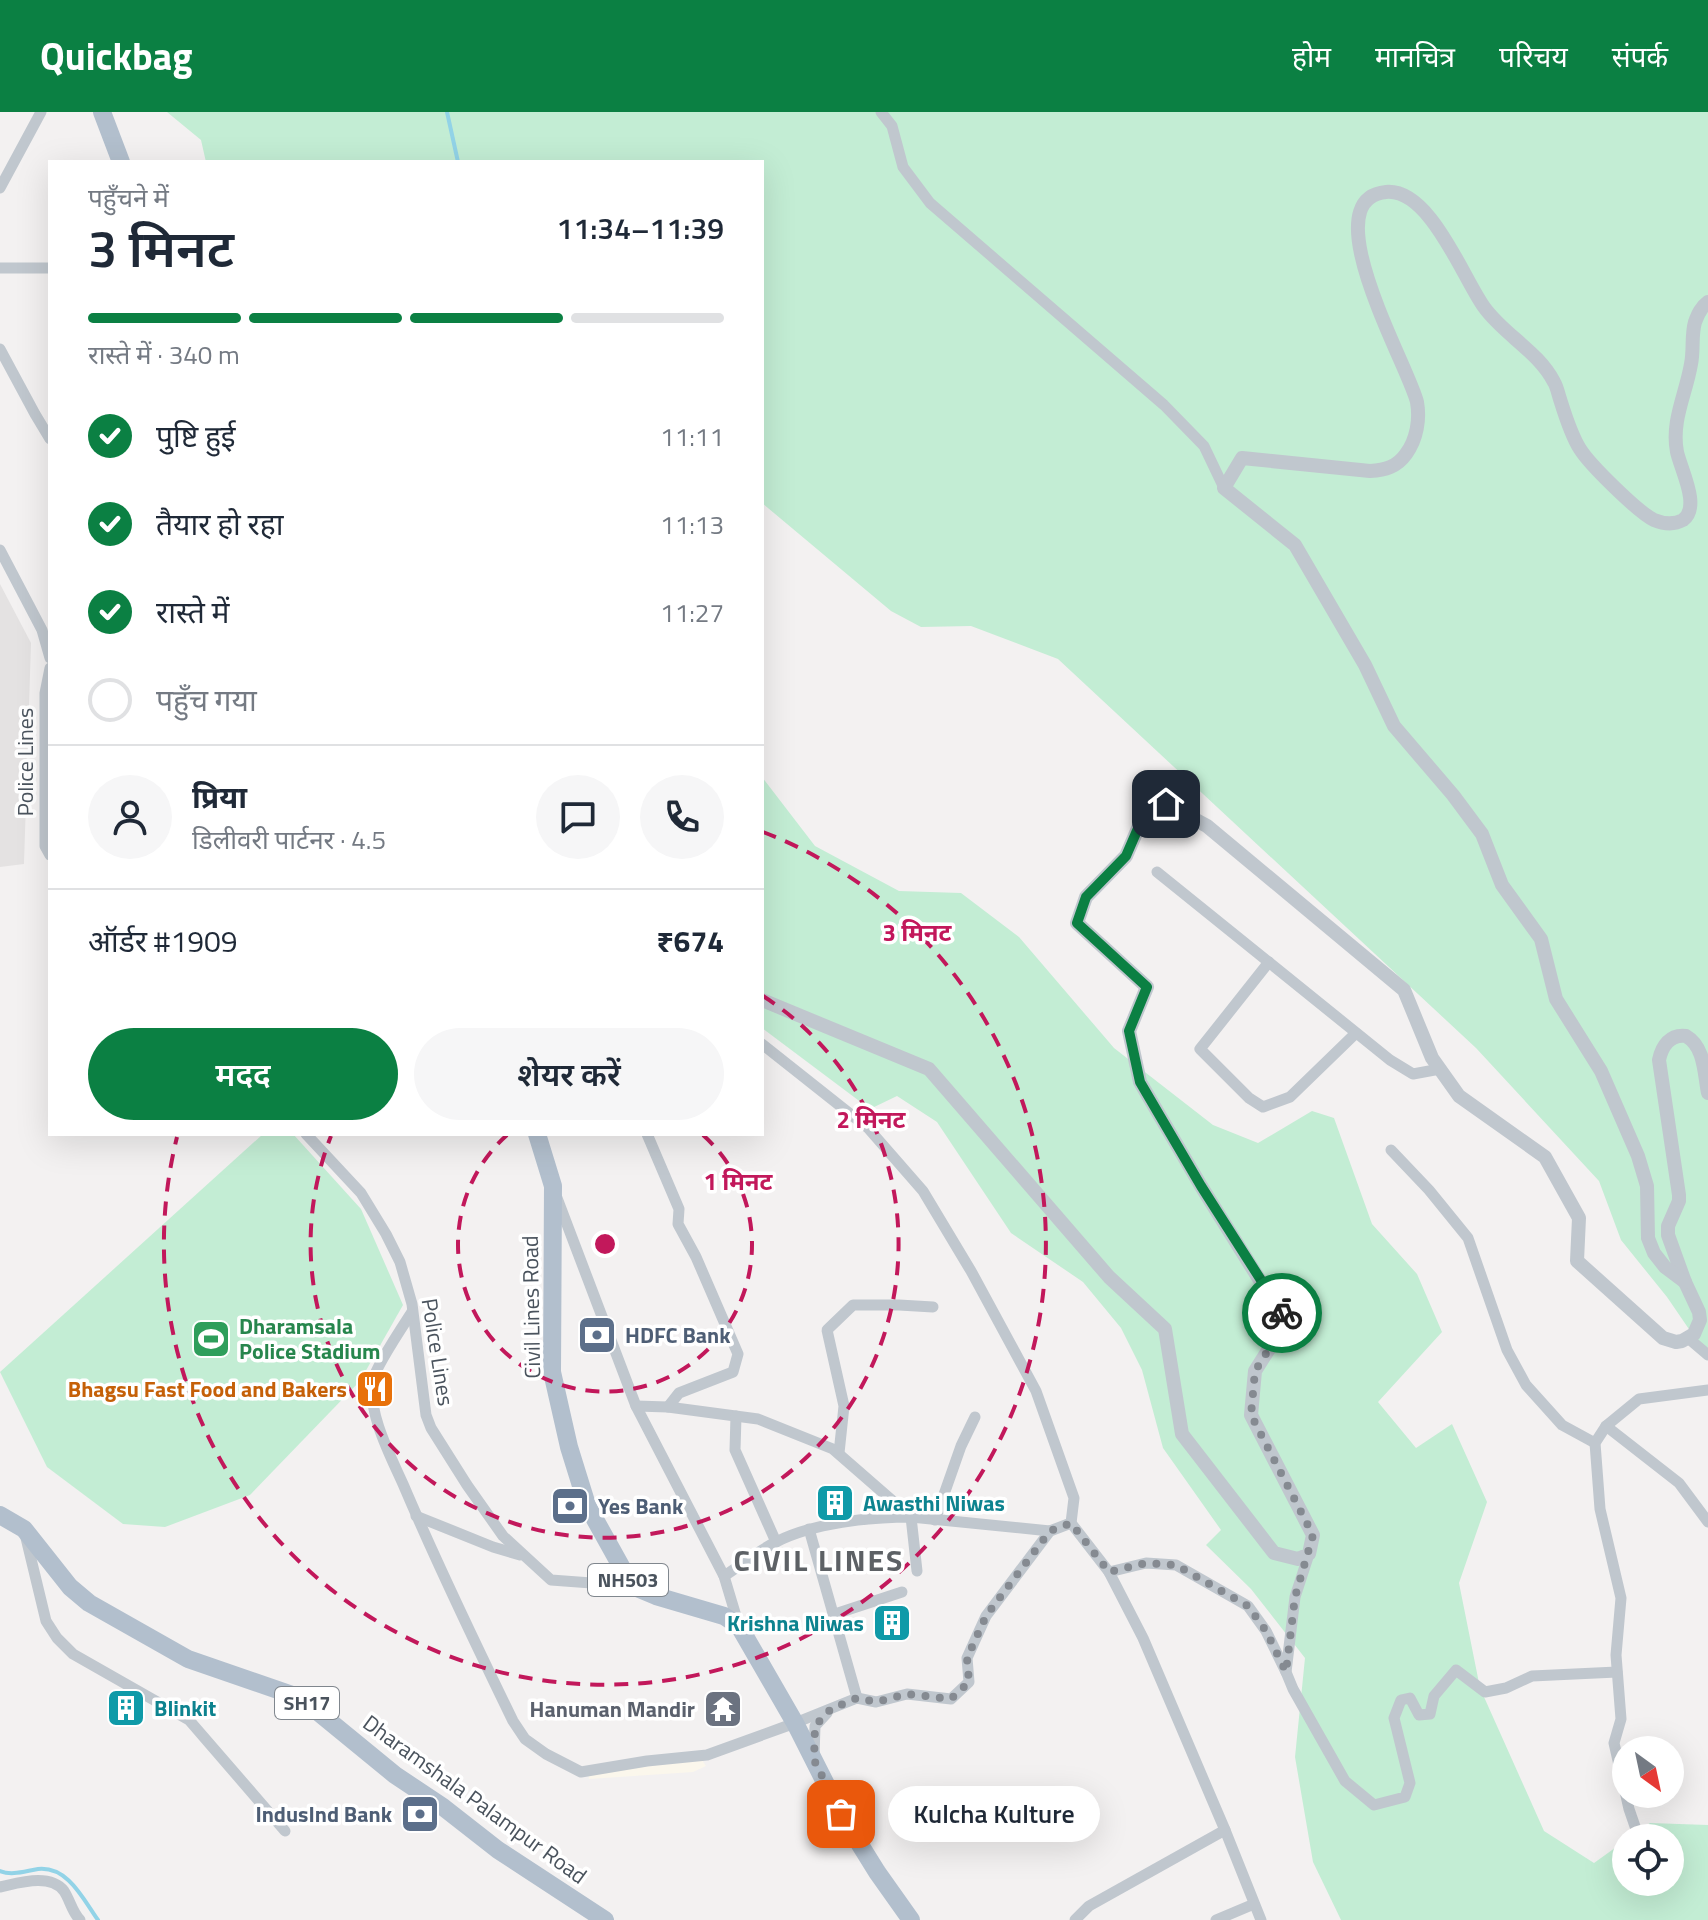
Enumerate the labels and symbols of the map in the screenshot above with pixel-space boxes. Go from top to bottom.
street label: Police Lines [8,708,42,816]
pin [1132,770,1200,838]
text: 3 मिनट [882,914,953,950]
text: 2 मिनट [836,1101,907,1137]
text: 1 मिनट [703,1163,774,1199]
centre of rings [591,1230,619,1258]
street label: Civil Lines Road [513,1235,549,1379]
courier [1242,1273,1322,1353]
street label: Police Lines [413,1296,463,1408]
place label: Dharamsala Police Stadium [239,1309,381,1368]
bank icon: HDFC Bank [576,1314,618,1356]
sports icon: Dharamsala Police Stadium [190,1318,232,1360]
place label: HDFC Bank [625,1318,731,1352]
restaurant icon: Bhagsu Fast Food and Bakers [354,1368,396,1410]
place label: Bhagsu Fast Food and Bakers [68,1372,347,1406]
building icon: Awasthi Niwas [814,1482,856,1524]
bank icon: Yes Bank [549,1485,591,1527]
place label: Awasthi Niwas [863,1486,1005,1520]
place label: Yes Bank [598,1489,684,1523]
district label: CIVIL LINES [734,1537,904,1583]
road number: NH503 [588,1564,668,1596]
building icon: Krishna Niwas [871,1602,913,1644]
place label: Krishna Niwas [727,1606,864,1640]
building icon: Blinkit [105,1687,147,1729]
road number: SH17 [275,1687,339,1719]
temple icon: Hanuman Mandir [702,1688,744,1730]
place label: Blinkit [154,1691,216,1725]
place label: Hanuman Mandir [530,1692,695,1726]
street label: Dharamshala Palampur Road [356,1706,594,1892]
north arrow [1612,1736,1684,1808]
pin [807,1780,875,1848]
callout: Kulcha Kulture [889,1786,1101,1842]
bank icon: IndusInd Bank [399,1793,441,1835]
place label: IndusInd Bank [255,1797,393,1831]

